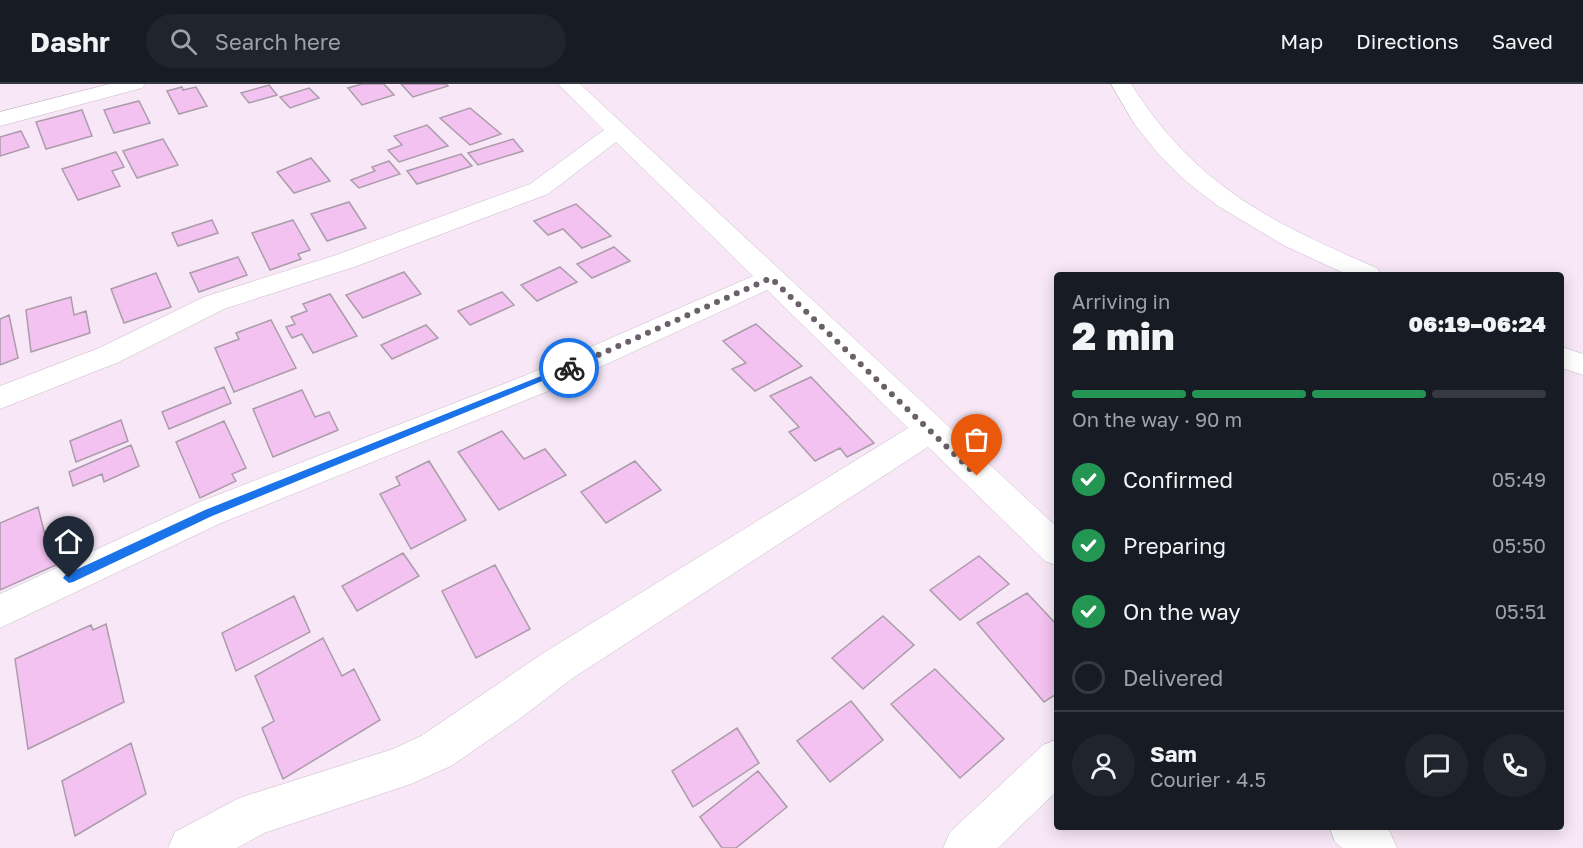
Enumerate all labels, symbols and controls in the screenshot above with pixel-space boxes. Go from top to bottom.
search box [146,14,566,68]
text: Dashr [30,25,110,58]
icon: search [167,25,200,58]
text: Search here [215,28,341,55]
text: Map [1280,28,1323,54]
text: Directions [1356,28,1459,54]
text: Saved [1492,28,1553,54]
text: Arriving in [1072,289,1170,313]
text: 06:19–06:24 [1409,310,1546,337]
text: 2 min [1072,312,1175,359]
courier [539,338,599,398]
icon: bike [553,352,586,385]
text: On the way · 90 m [1072,407,1242,431]
pin [951,414,1002,476]
icon: bag [960,423,993,456]
icon: check [1072,463,1105,496]
text: Confirmed [1123,466,1233,493]
text: 05:49 [1492,467,1546,491]
pin [43,516,94,578]
icon: home [52,525,85,558]
icon: check [1072,529,1105,562]
text: Preparing [1123,532,1226,559]
text: 05:50 [1492,533,1546,557]
icon: check [1072,595,1105,628]
text: On the way [1123,598,1241,625]
text: 05:51 [1495,599,1546,623]
text: Delivered [1123,664,1223,691]
button: person [1072,734,1135,797]
button: chat [1405,734,1468,797]
button: phone [1483,734,1546,797]
text: Sam [1150,740,1197,767]
text: Courier · 4.5 [1150,767,1266,791]

